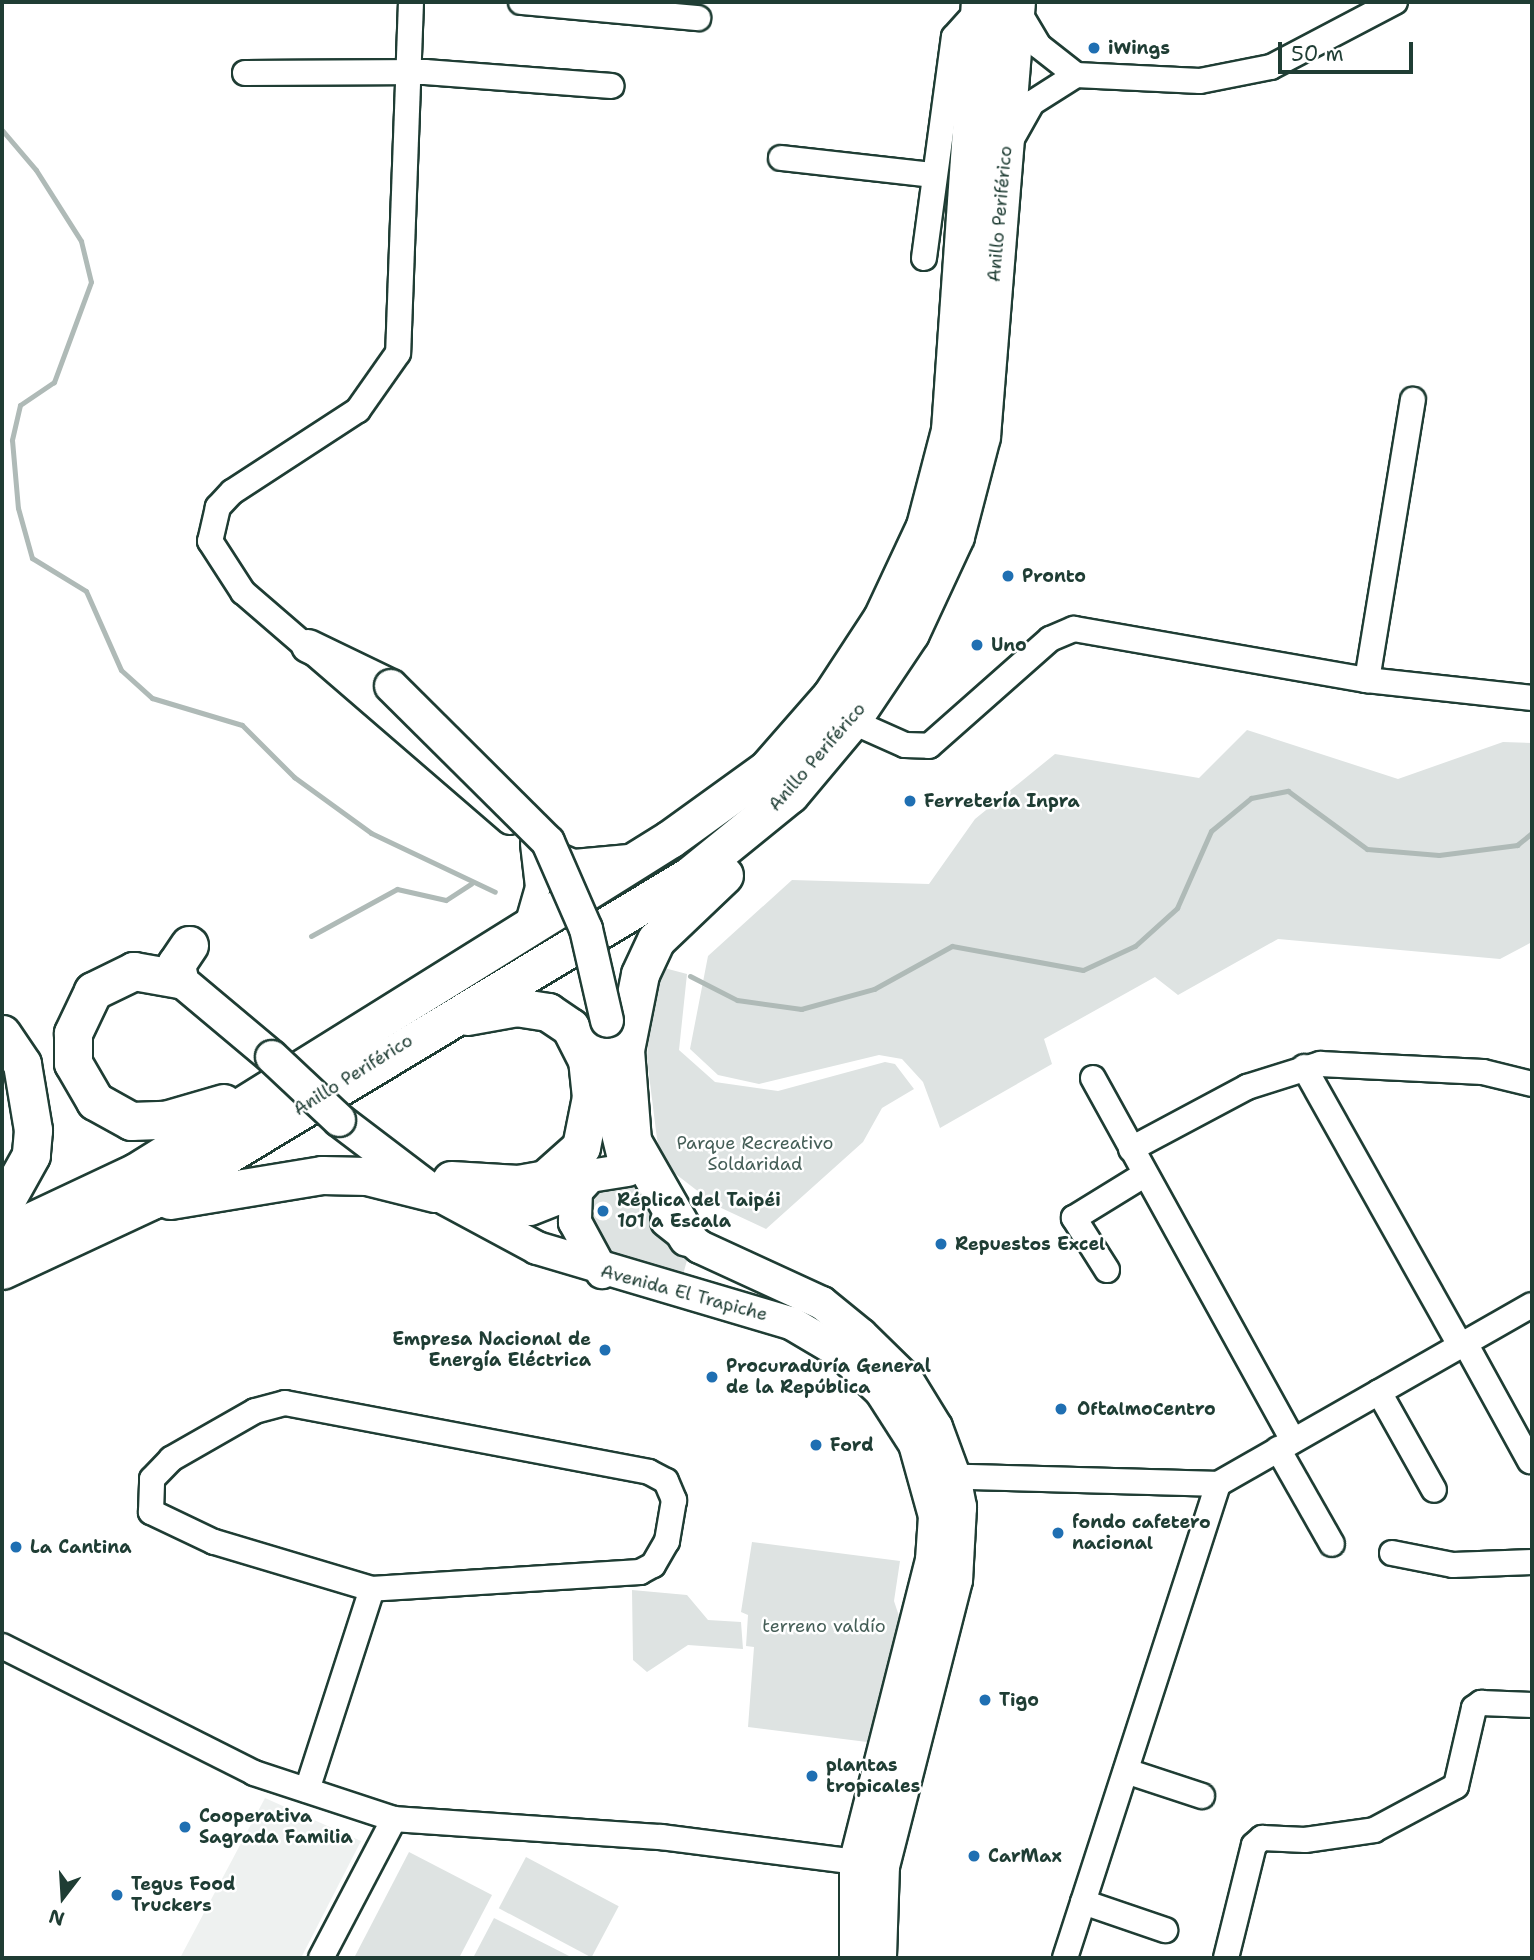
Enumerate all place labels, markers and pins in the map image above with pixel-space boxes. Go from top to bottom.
place label: iWings [1108,37,1170,59]
marker: iWings [1086,40,1102,56]
place label: Pronto [1022,565,1086,587]
marker: Pronto [1000,568,1016,584]
place label: Uno [991,634,1027,656]
marker: Uno [969,637,985,653]
place label: Ferretería Inpra [924,790,1080,812]
marker: Ferretería Inpra [902,793,918,809]
place label: Réplica del Taipéi 101 a Escala [617,1190,781,1232]
marker: Réplica del Taipéi 101 a Escala [595,1203,611,1219]
place label: Repuestos Excel [955,1233,1105,1255]
marker: Repuestos Excel [933,1236,949,1252]
place label: Empresa Nacional de Energía Eléctrica [392,1329,591,1372]
marker: Empresa Nacional de Energía Eléctrica [597,1342,613,1358]
place label: Procuraduría General de la República [726,1356,931,1398]
marker: Procuraduría General de la República [704,1369,720,1385]
place label: OftalmoCentro [1077,1398,1216,1420]
marker: OftalmoCentro [1051,1399,1071,1419]
place label: Ford [830,1434,874,1456]
marker: Ford [808,1437,824,1453]
place label: fondo cafetero nacional [1072,1512,1211,1554]
marker: fondo cafetero nacional [1050,1525,1066,1541]
place label: La Cantina [30,1536,131,1558]
marker: La Cantina [8,1539,24,1555]
place label: Tigo [999,1689,1039,1711]
marker: Tigo [977,1692,993,1708]
place label: plantas tropicales [826,1755,920,1798]
marker: plantas tropicales [804,1768,820,1784]
place label: Cooperativa Sagrada Familia [199,1806,353,1848]
marker: Cooperativa Sagrada Familia [177,1819,193,1835]
place label: CarMax [988,1845,1062,1867]
marker: CarMax [966,1848,982,1864]
place label: Tegus Food Truckers [131,1874,236,1916]
marker: Tegus Food Truckers [109,1887,125,1903]

